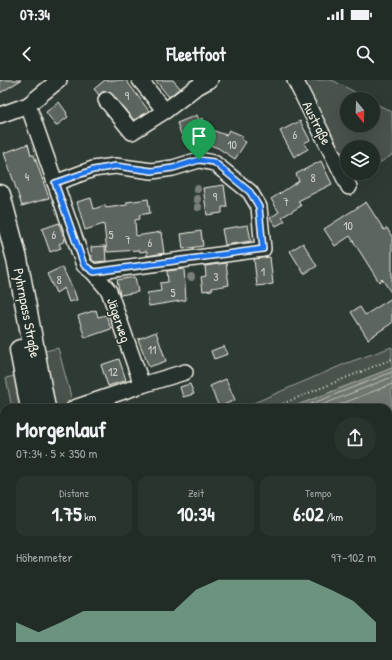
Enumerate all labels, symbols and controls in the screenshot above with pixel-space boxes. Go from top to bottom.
text: 07:34 [20,4,50,25]
text: Fleetfoot [166,42,226,67]
icon: back [16,43,38,65]
icon: search [354,43,376,65]
house number: 9 [125,87,130,104]
north arrow [340,92,380,132]
map controls [340,92,380,180]
street label: Austraße [298,98,337,149]
pin [182,119,216,160]
icon: arrive [188,125,210,147]
house number: 6 [293,126,298,143]
house number: 10 [227,136,237,153]
button: layers [340,140,380,180]
house number: 4 [25,168,30,185]
house number: 8 [310,169,316,186]
house number: 9 [213,188,218,205]
house number: 7 [283,193,289,210]
house number: 10 [343,217,353,234]
house number: 6 [52,226,57,243]
house number: 5 [108,226,114,243]
house number: 7 [125,231,131,248]
house number: 6 [148,234,153,251]
house number: 1 [261,263,265,280]
street label: Pyhrnpass Straße [9,267,46,360]
house number: 3 [213,268,219,285]
house number: 8 [56,271,62,288]
house number: 5 [170,284,176,301]
street label: Jägerweg [102,295,136,345]
house number: 11 [148,341,156,358]
house number: 12 [108,363,118,380]
text: Morgenlauf [16,414,106,444]
button: share [334,417,376,459]
text: 07:34 · 5 × 350 m [16,444,97,462]
text: Distanz [59,486,89,500]
text: Zeit [188,486,204,500]
text: Tempo [305,486,331,500]
text: 1.75 [52,500,82,527]
text: 10:34 [177,500,215,527]
text: 6:02 [293,500,324,527]
text: km [82,510,96,524]
text: /km [324,510,343,524]
text: Höhenmeter [16,548,73,566]
text: 97–102 m [331,548,376,566]

